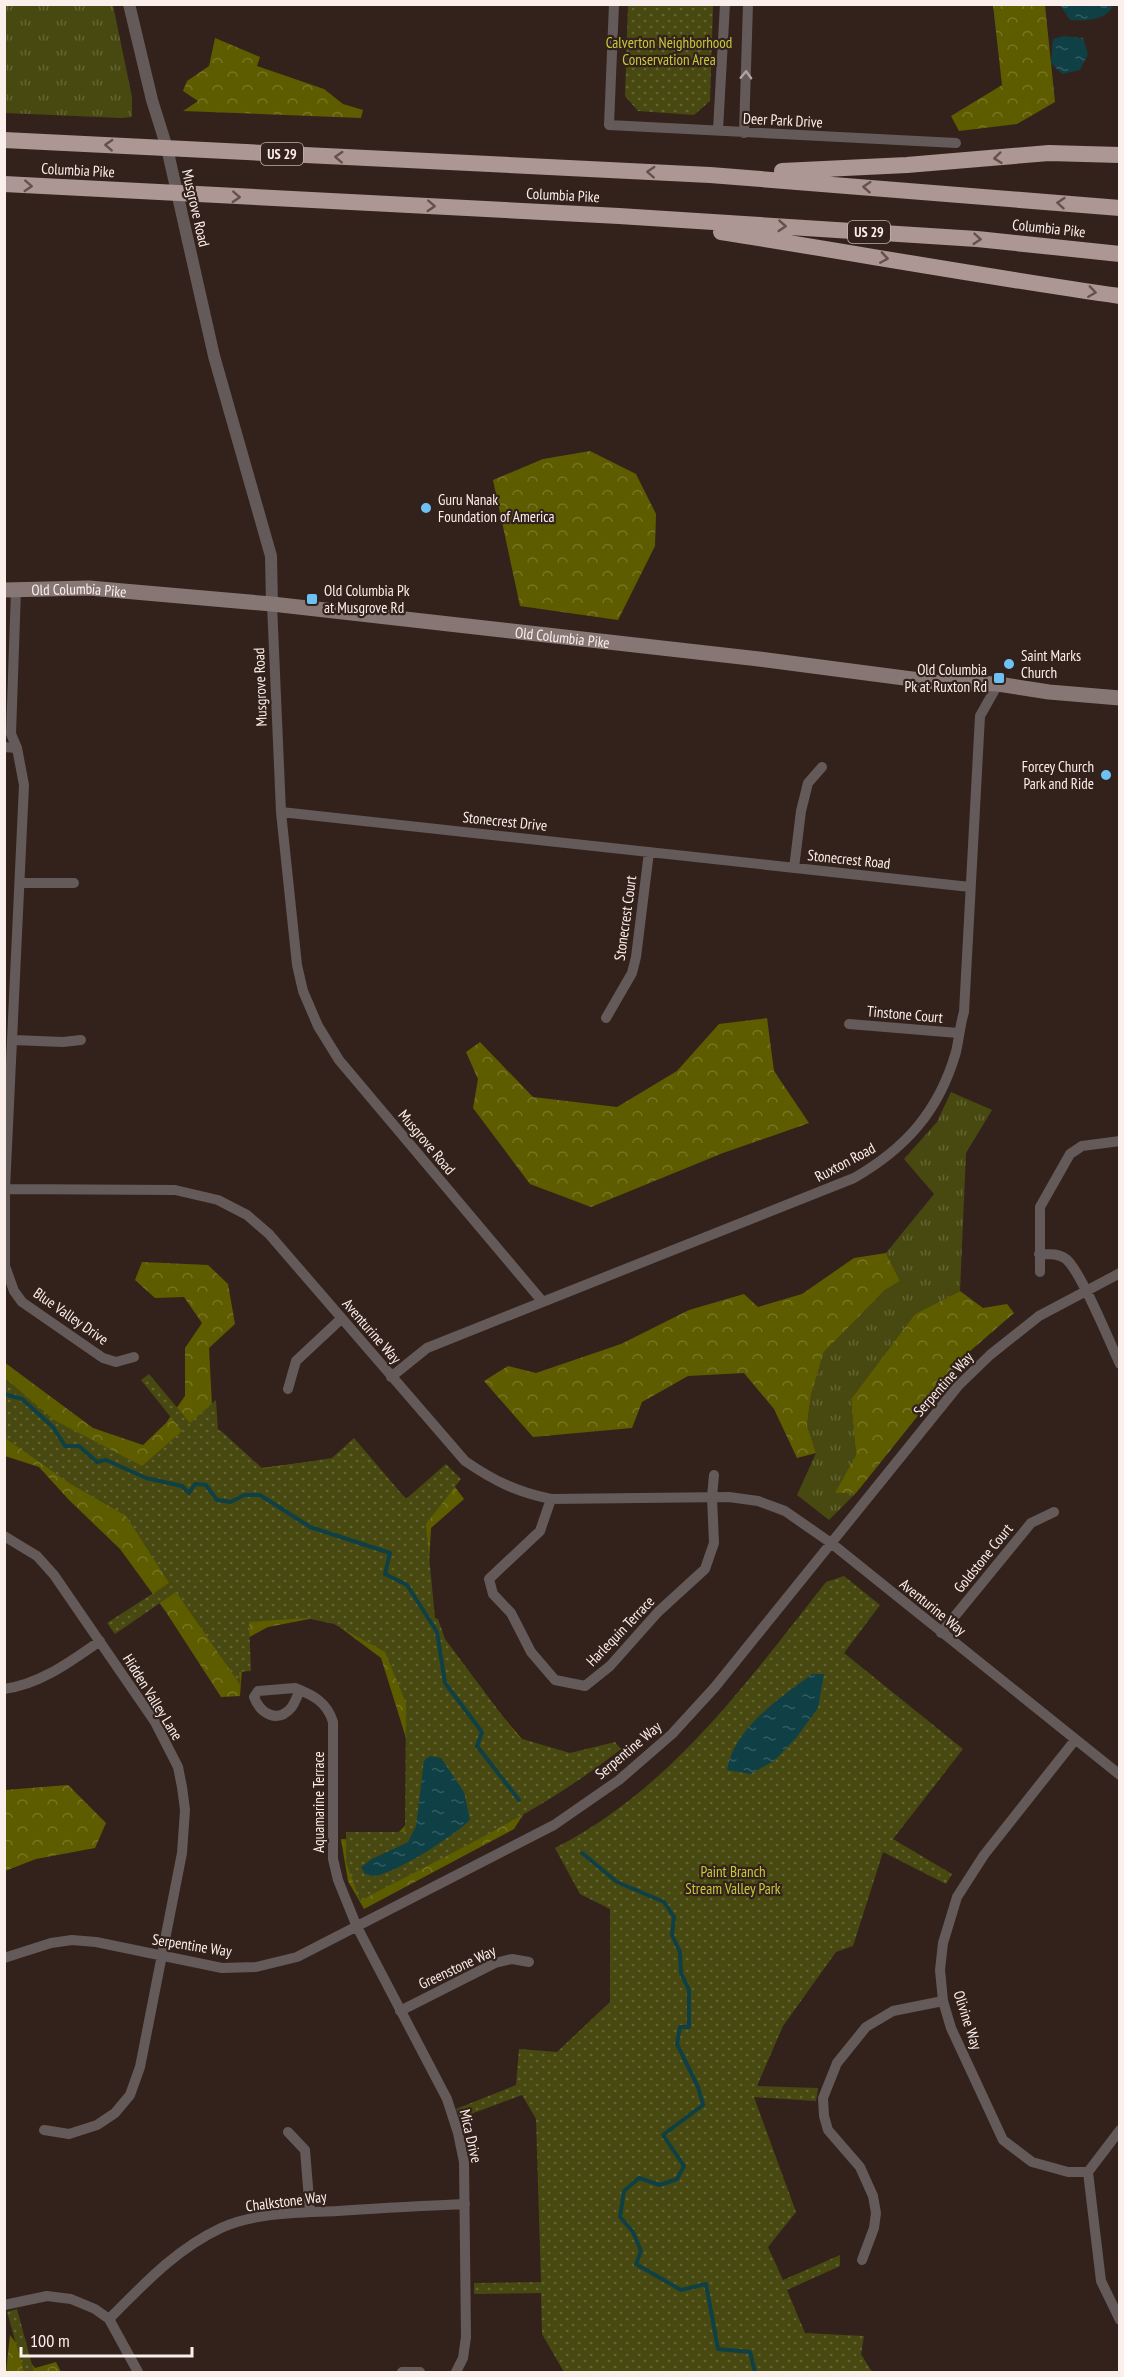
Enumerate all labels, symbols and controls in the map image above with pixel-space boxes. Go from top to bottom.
park label: Calverton Neighborhood Conservation Area [606,33,732,69]
one-way arrow [739,70,752,79]
street label: Deer Park Drive [743,108,823,132]
one-way arrow [105,139,114,152]
road number: US 29 [261,143,303,165]
one-way arrow [334,150,343,163]
one-way arrow [994,151,1003,163]
street label: Columbia Pike [41,159,115,181]
one-way arrow [647,165,656,178]
street label: Musgrove Road [178,167,214,249]
one-way arrow [24,179,33,192]
one-way arrow [862,180,871,193]
street label: Columbia Pike [526,184,600,206]
one-way arrow [231,190,240,203]
one-way arrow [1057,197,1066,210]
one-way arrow [426,200,435,213]
street label: Columbia Pike [1011,215,1087,241]
one-way arrow [778,220,787,233]
road number: US 29 [848,221,890,243]
one-way arrow [972,232,981,245]
one-way arrow [879,251,889,263]
one-way arrow [1088,286,1097,298]
place label: Guru Nanak Foundation of America [438,490,555,526]
marker: Guru Nanak Foundation of America [419,501,433,515]
street label: Old Columbia Pike [31,578,127,601]
place label: Old Columbia Pk at Musgrove Rd [324,581,410,617]
marker: Old Columbia Pk at Musgrove Rd [305,592,319,606]
street label: Old Columbia Pike [514,622,611,652]
place label: Saint Marks Church [1021,646,1081,682]
street label: Musgrove Road [249,647,271,727]
marker: Saint Marks Church [1002,657,1016,671]
place label: Old Columbia Pk at Ruxton Rd [904,660,987,696]
marker: Old Columbia Pk at Ruxton Rd [992,671,1006,685]
place label: Forcey Church Park and Ride [1022,757,1094,793]
marker: Forcey Church Park and Ride [1099,768,1113,782]
street label: Stonecrest Drive [462,807,548,835]
street label: Stonecrest Road [807,845,891,873]
street label: Stonecrest Court [610,874,640,962]
street label: Tinstone Court [866,1001,944,1027]
street label: Musgrove Road [394,1106,460,1178]
street label: Ruxton Road [812,1138,878,1186]
street label: Blue Valley Drive [30,1283,112,1349]
street label: Aventurine Way [339,1295,406,1368]
street label: Serpentine Way [909,1348,977,1420]
street label: Goldstone Court [949,1520,1017,1596]
street label: Aventurine Way [896,1574,970,1640]
street label: Harlequin Terrace [582,1592,658,1670]
street label: Hidden Valley Lane [119,1650,187,1744]
street label: Serpentine Way [591,1717,665,1783]
street label: Aquamarine Terrace [309,1751,328,1853]
park label: Paint Branch Stream Valley Park [685,1862,781,1898]
street label: Serpentine Way [151,1929,234,1961]
street label: Greenstone Way [415,1941,499,1993]
street label: Olivine Way [950,1988,987,2052]
street label: Mica Drive [456,2107,486,2165]
street label: Chalkstone Way [245,2187,328,2215]
scale bar [21,2320,192,2358]
text: 100 m [30,2329,70,2352]

